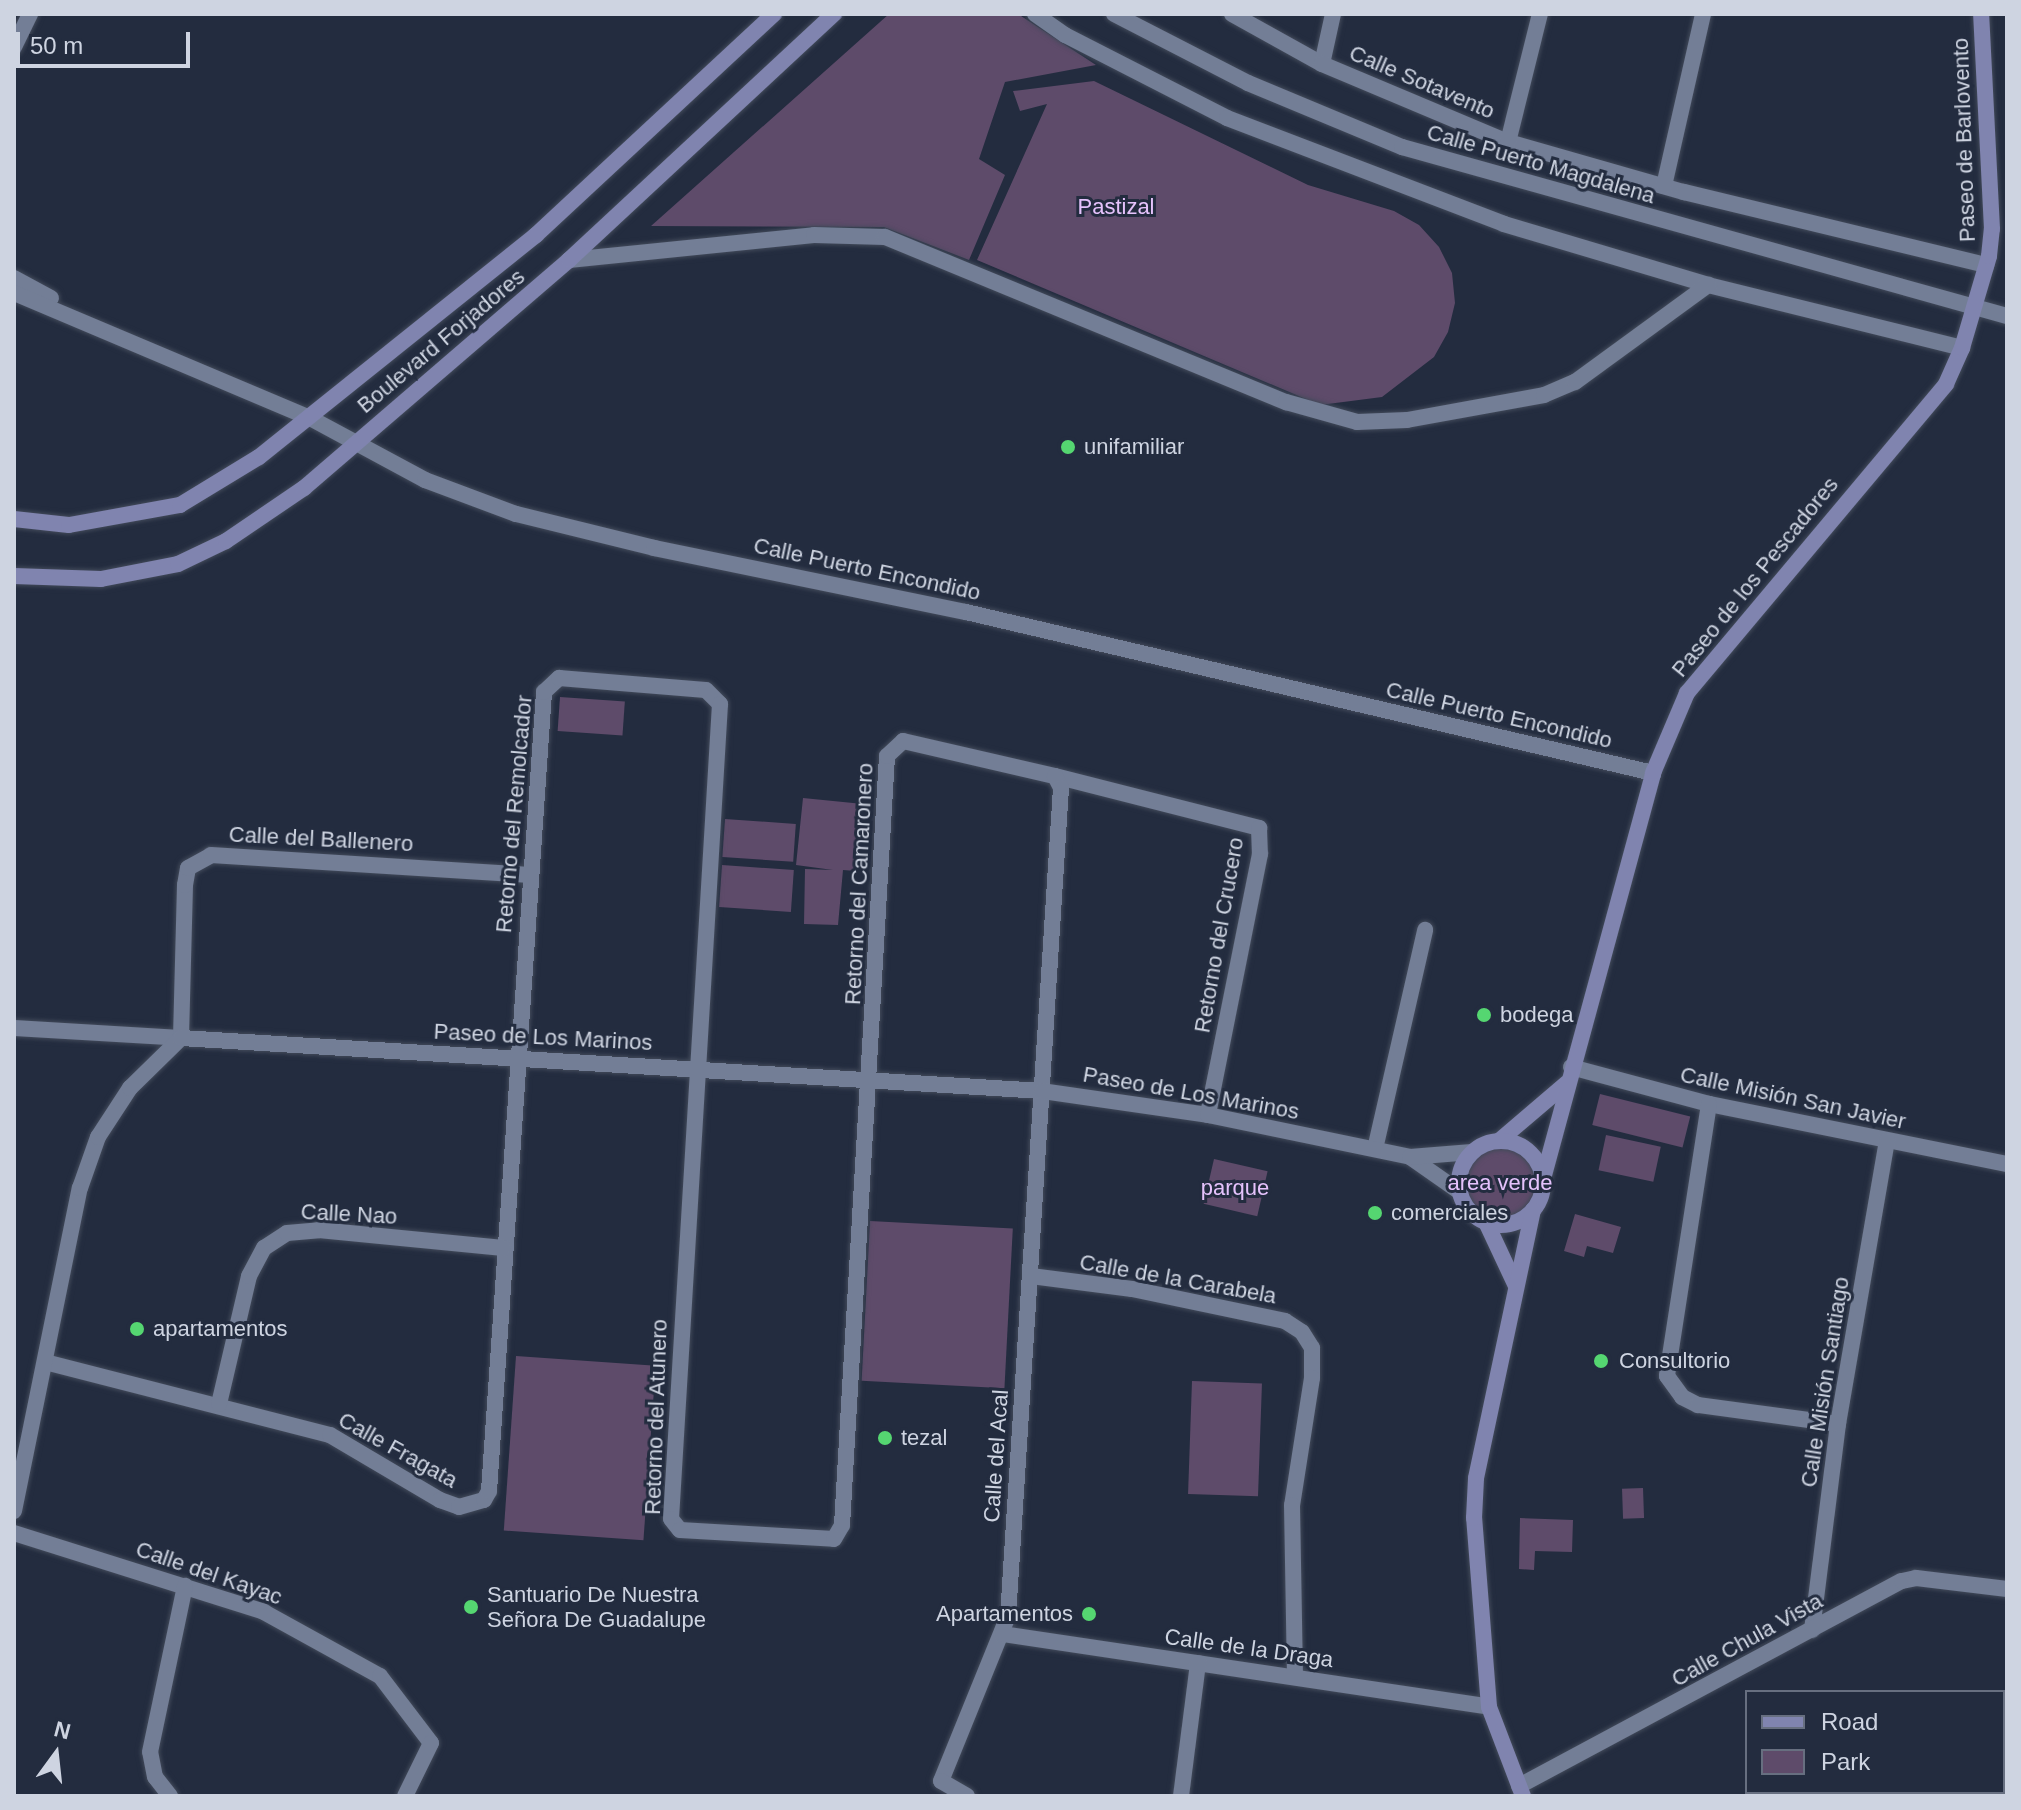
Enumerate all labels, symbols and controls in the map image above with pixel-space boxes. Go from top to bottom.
scale bar [20,16,194,66]
text: 50 m [30,32,83,59]
street label: Paseo de Barlovento [1947,37,1981,243]
street label: Calle Sotavento [1345,40,1499,124]
street label: Calle Puerto Magdalena [1424,119,1658,209]
park label: Pastizal [1077,194,1155,220]
street label: Boulevard Forjadores [352,263,530,419]
place label: unifamiliar [1084,434,1184,460]
marker: unifamiliar [1059,438,1077,456]
street label: Paseo de los Pescadores [1666,472,1844,682]
street label: Calle Puerto Encondido [751,532,983,606]
street label: Calle Puerto Encondido [1383,676,1615,754]
street label: Retorno del Remolcador [490,694,538,934]
street label: Retorno del Camaronero [839,762,879,1006]
street label: Calle del Ballenero [228,821,414,857]
street label: Retorno del Crucero [1189,835,1249,1035]
place label: bodega [1500,1002,1573,1028]
marker: bodega [1475,1006,1493,1024]
street label: Paseo de Los Marinos [433,1018,653,1056]
street label: Paseo de Los Marinos [1081,1061,1301,1125]
street label: Calle Misión San Javier [1678,1061,1908,1135]
park label: area verde [1447,1170,1553,1196]
park label: parque [1201,1175,1269,1201]
street label: Calle Nao [300,1198,398,1230]
place label: comerciales [1391,1200,1508,1226]
marker: comerciales [1366,1204,1384,1222]
street label: Calle de la Carabela [1078,1249,1278,1309]
street label: Calle Misión Santiago [1795,1275,1855,1489]
place label: apartamentos [153,1316,288,1342]
street label: Retorno del Atunero [639,1318,673,1516]
marker: apartamentos [128,1320,146,1338]
place label: Consultorio [1619,1348,1730,1374]
marker: Consultorio [1590,1350,1612,1372]
street label: Calle del Acal [978,1388,1014,1524]
street label: Calle Fragata [334,1406,462,1494]
place label: tezal [901,1425,947,1451]
marker: tezal [876,1429,894,1447]
street label: Calle del Kayac [132,1536,286,1610]
place label: Santuario De Nuestra Señora De Guadalupe [487,1581,706,1632]
street label: Calle Chula Vista [1667,1588,1827,1692]
marker: Santuario De Nuestra Señora De Guadalupe [462,1598,480,1616]
place label: Apartamentos [936,1601,1073,1627]
marker: Apartamentos [1080,1605,1098,1623]
street label: Calle de la Draga [1163,1623,1335,1673]
legend [1745,1690,2005,1794]
text: Road [1821,1708,1878,1735]
north arrow [16,1714,96,1794]
text: N [51,1716,73,1744]
text: Park [1821,1748,1870,1775]

